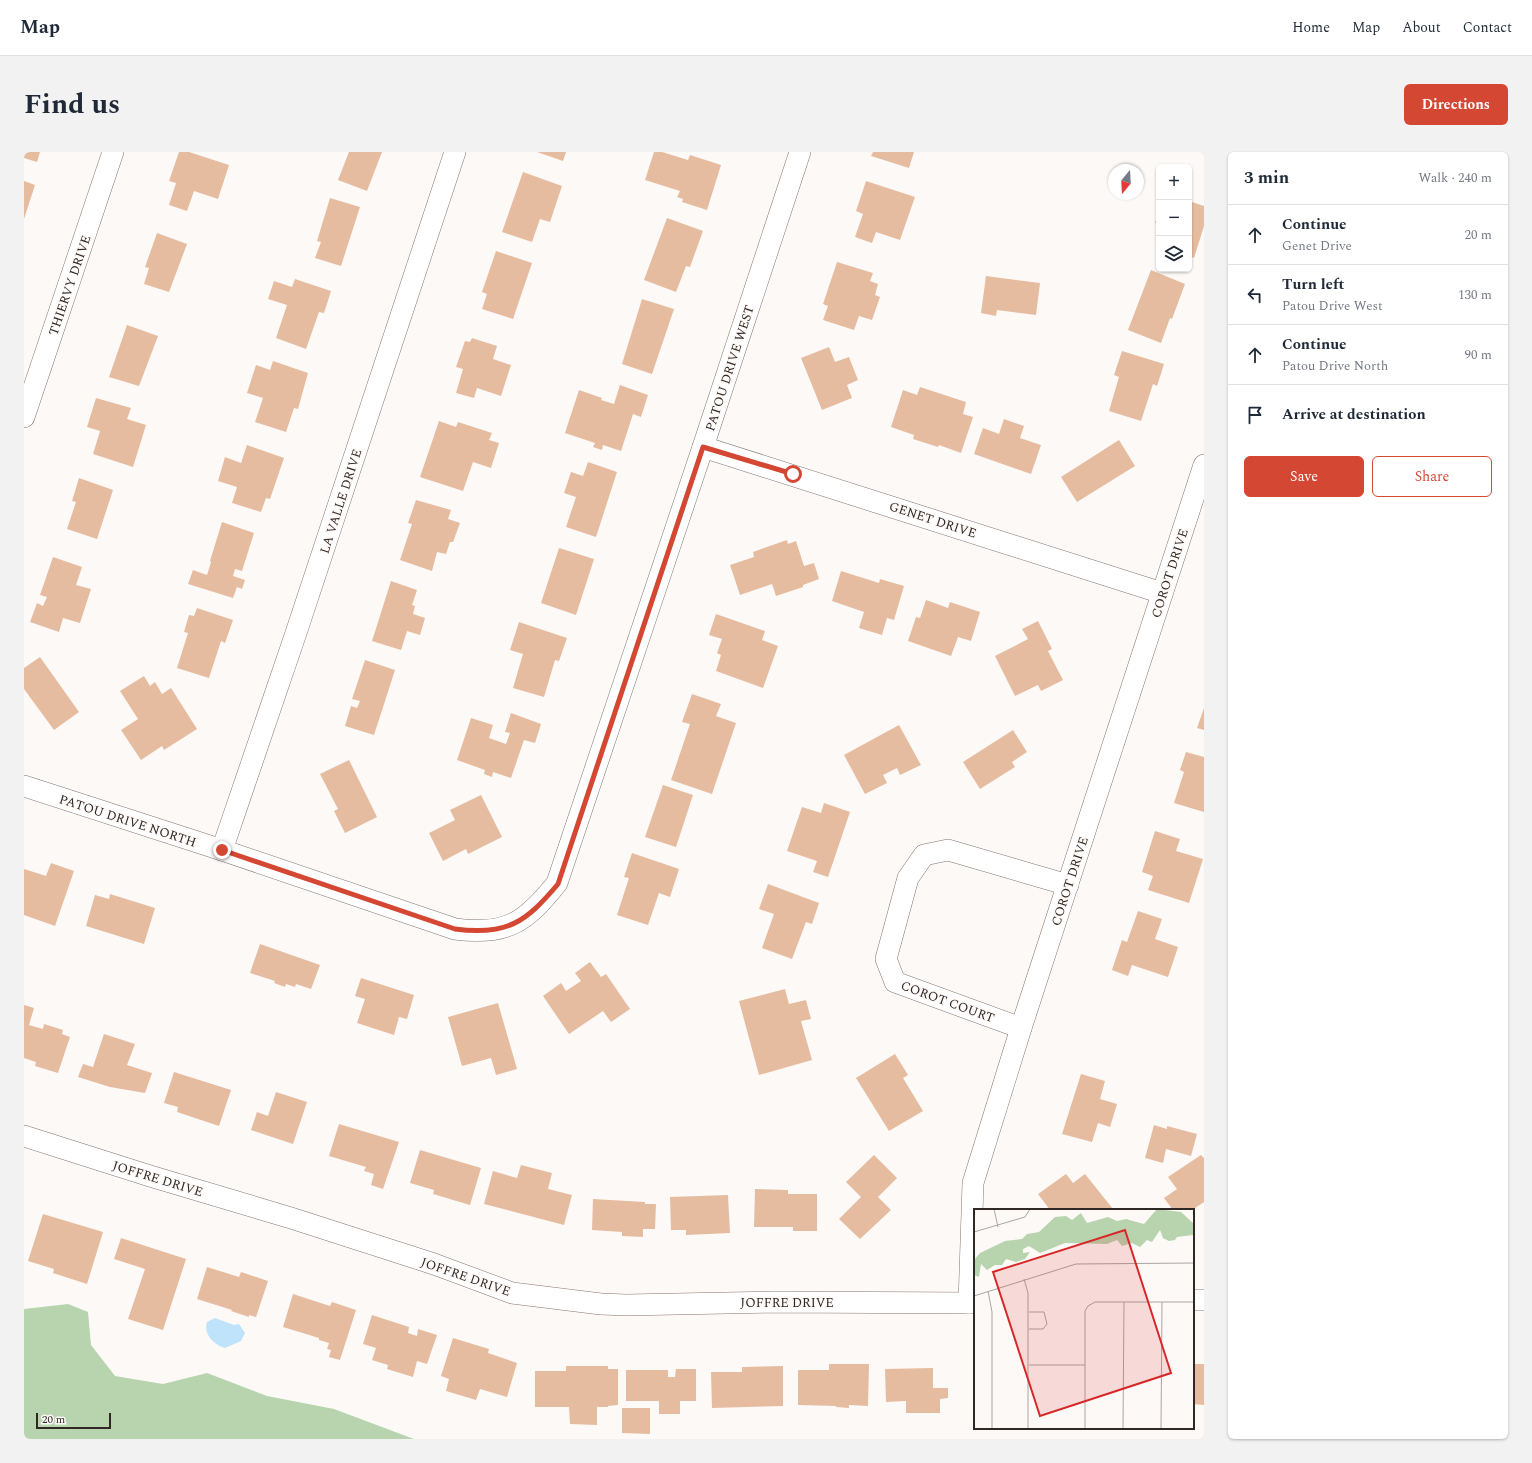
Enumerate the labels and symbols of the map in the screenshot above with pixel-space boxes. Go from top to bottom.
north arrow [1108,164,1144,200]
street label: THIERVY DRIVE [43,232,96,338]
street label: PATOU DRIVE WEST [700,302,760,434]
street label: LA VALLE DRIVE [315,446,367,556]
route start [784,465,802,483]
street label: GENET DRIVE [886,496,979,544]
street label: COROT DRIVE [1146,526,1194,621]
street label: PATOU DRIVE NORTH [56,789,199,853]
street label: COROT DRIVE [1046,834,1094,929]
route end [213,841,231,859]
street label: COROT COURT [898,976,998,1028]
street label: JOFFRE DRIVE [110,1156,205,1202]
inset map [974,1209,1194,1429]
street label: JOFFRE DRIVE [418,1252,513,1302]
street label: JOFFRE DRIVE [740,1293,834,1313]
scale bar [36,1411,111,1430]

